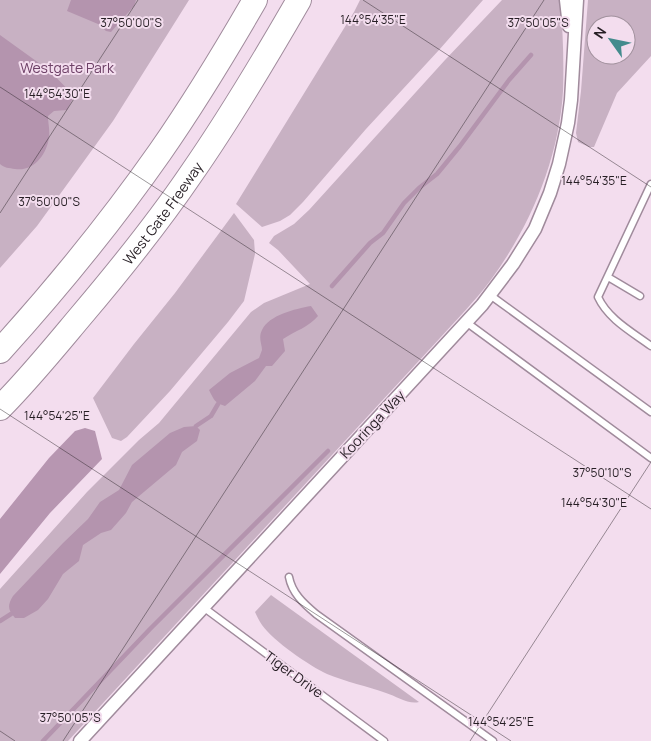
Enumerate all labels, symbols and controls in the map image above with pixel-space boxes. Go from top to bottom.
text: 144°54'35"E [340,11,406,28]
text: 37°50'00"S [100,14,162,31]
text: 37°50'05"S [507,14,569,31]
north arrow [586,15,636,65]
text: N [589,23,610,42]
park label: Westgate Park [20,58,115,77]
text: 144°54'30"E [24,85,90,102]
street label: West Gate Freeway [118,157,207,268]
text: 144°54'35"E [561,172,627,189]
text: 37°50'00"S [18,193,80,210]
street label: Kooringa Way [335,385,409,462]
text: 144°54'25"E [24,407,90,424]
text: 37°50'10"S [573,464,631,481]
text: 144°54'30"E [561,494,627,511]
street label: Tiger Drive [261,646,327,702]
text: 37°50'05"S [39,709,101,726]
text: 144°54'25"E [468,713,534,730]

